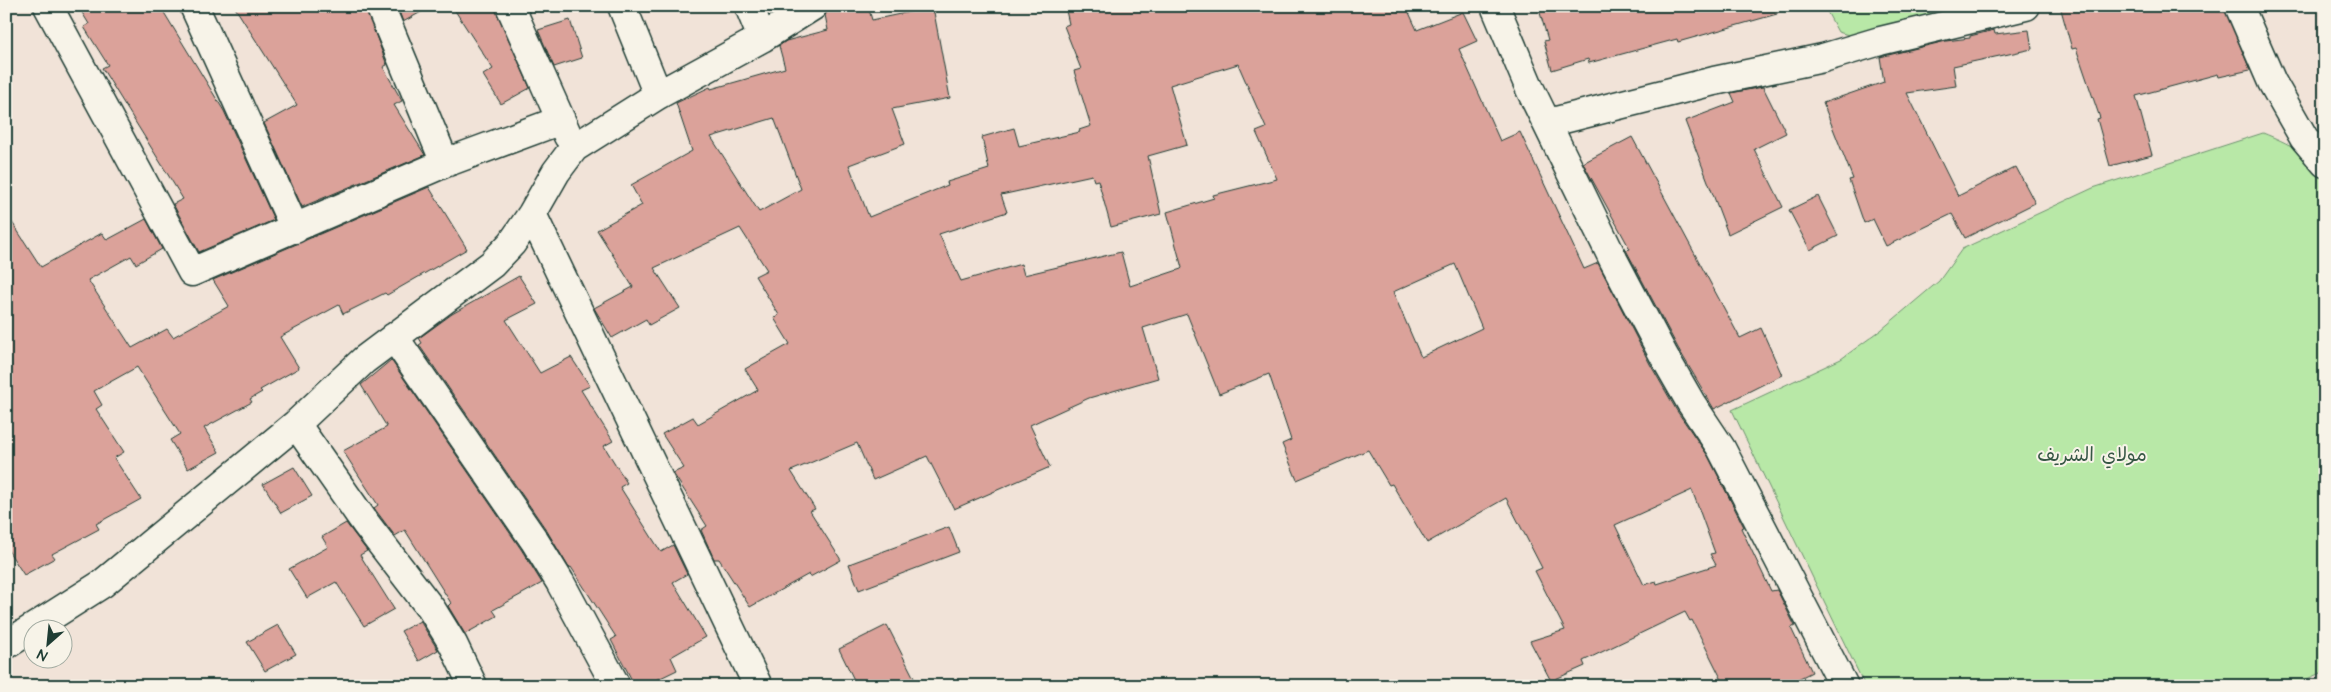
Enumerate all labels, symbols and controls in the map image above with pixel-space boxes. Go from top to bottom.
park label: مولاي الشريف [2037,442,2147,469]
north arrow [22,620,72,670]
text: N [34,644,51,666]

